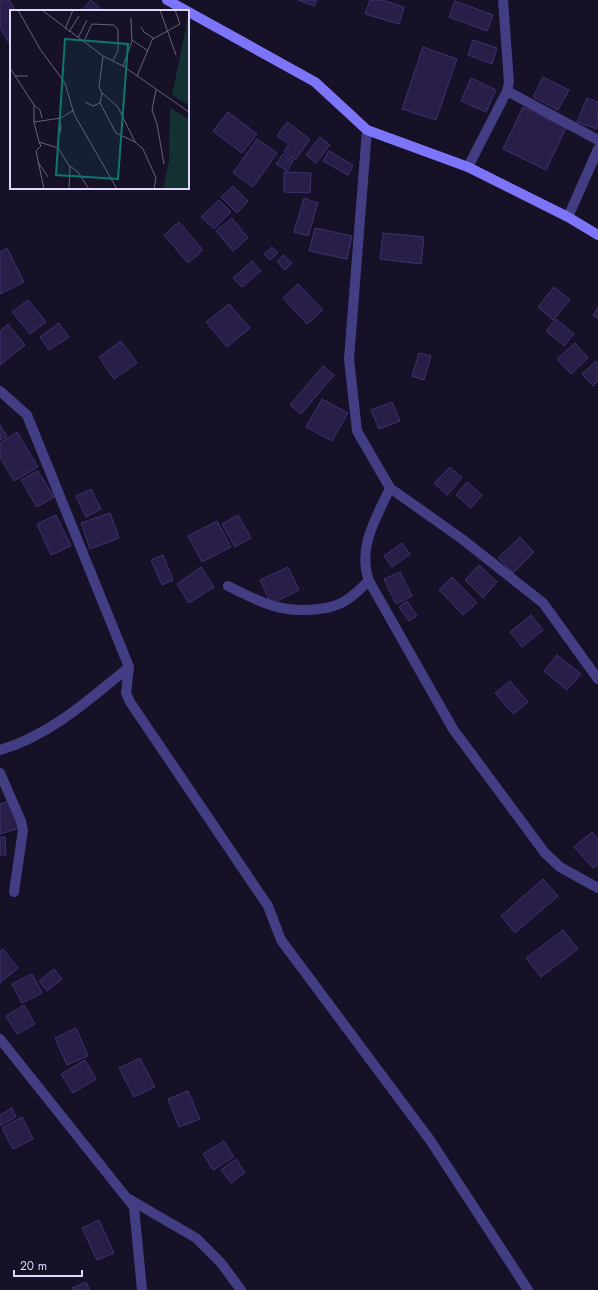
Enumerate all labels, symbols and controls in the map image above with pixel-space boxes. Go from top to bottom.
inset map [10,10,189,189]
scale bar [14,1252,82,1278]
text: 20 m [20,1257,47,1275]

